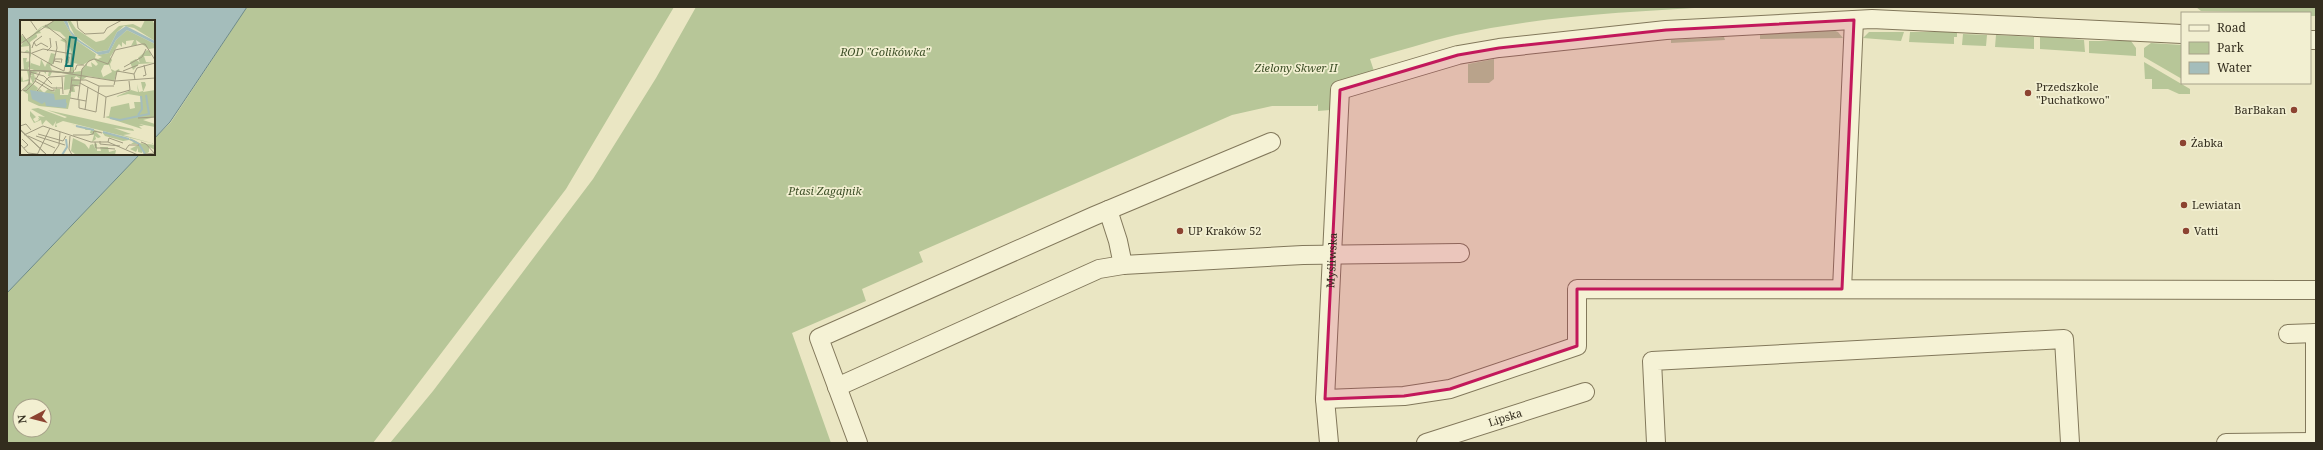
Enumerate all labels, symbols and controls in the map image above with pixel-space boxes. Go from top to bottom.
legend [2181,12,2311,84]
text: Road [2217,19,2247,36]
inset map [20,20,155,155]
text: Park [2217,39,2245,56]
park label: ROD "Golikówka" [839,44,930,59]
text: Water [2217,59,2252,76]
park label: Zielony Skwer II [1254,60,1338,75]
place label: Przedszkole "Puchatkowo" [2036,79,2109,107]
marker: Przedszkole "Puchatkowo" [2023,88,2033,98]
place label: BarBakan [2234,102,2286,117]
marker: BarBakan [2289,105,2299,115]
place label: Żabka [2191,135,2223,150]
marker: Żabka [2178,138,2188,148]
park label: Ptasi Zagajnik [787,183,862,198]
place label: Lewiatan [2192,197,2241,212]
marker: Lewiatan [2179,200,2189,210]
place label: UP Kraków 52 [1188,223,1261,238]
place label: Vatti [2194,223,2219,238]
marker: UP Kraków 52 [1175,226,1185,236]
marker: Vatti [2181,226,2191,236]
street label: Myśliwska [1322,232,1340,288]
north arrow [12,398,52,438]
street label: Lipska [1486,405,1524,430]
text: N [14,414,30,424]

